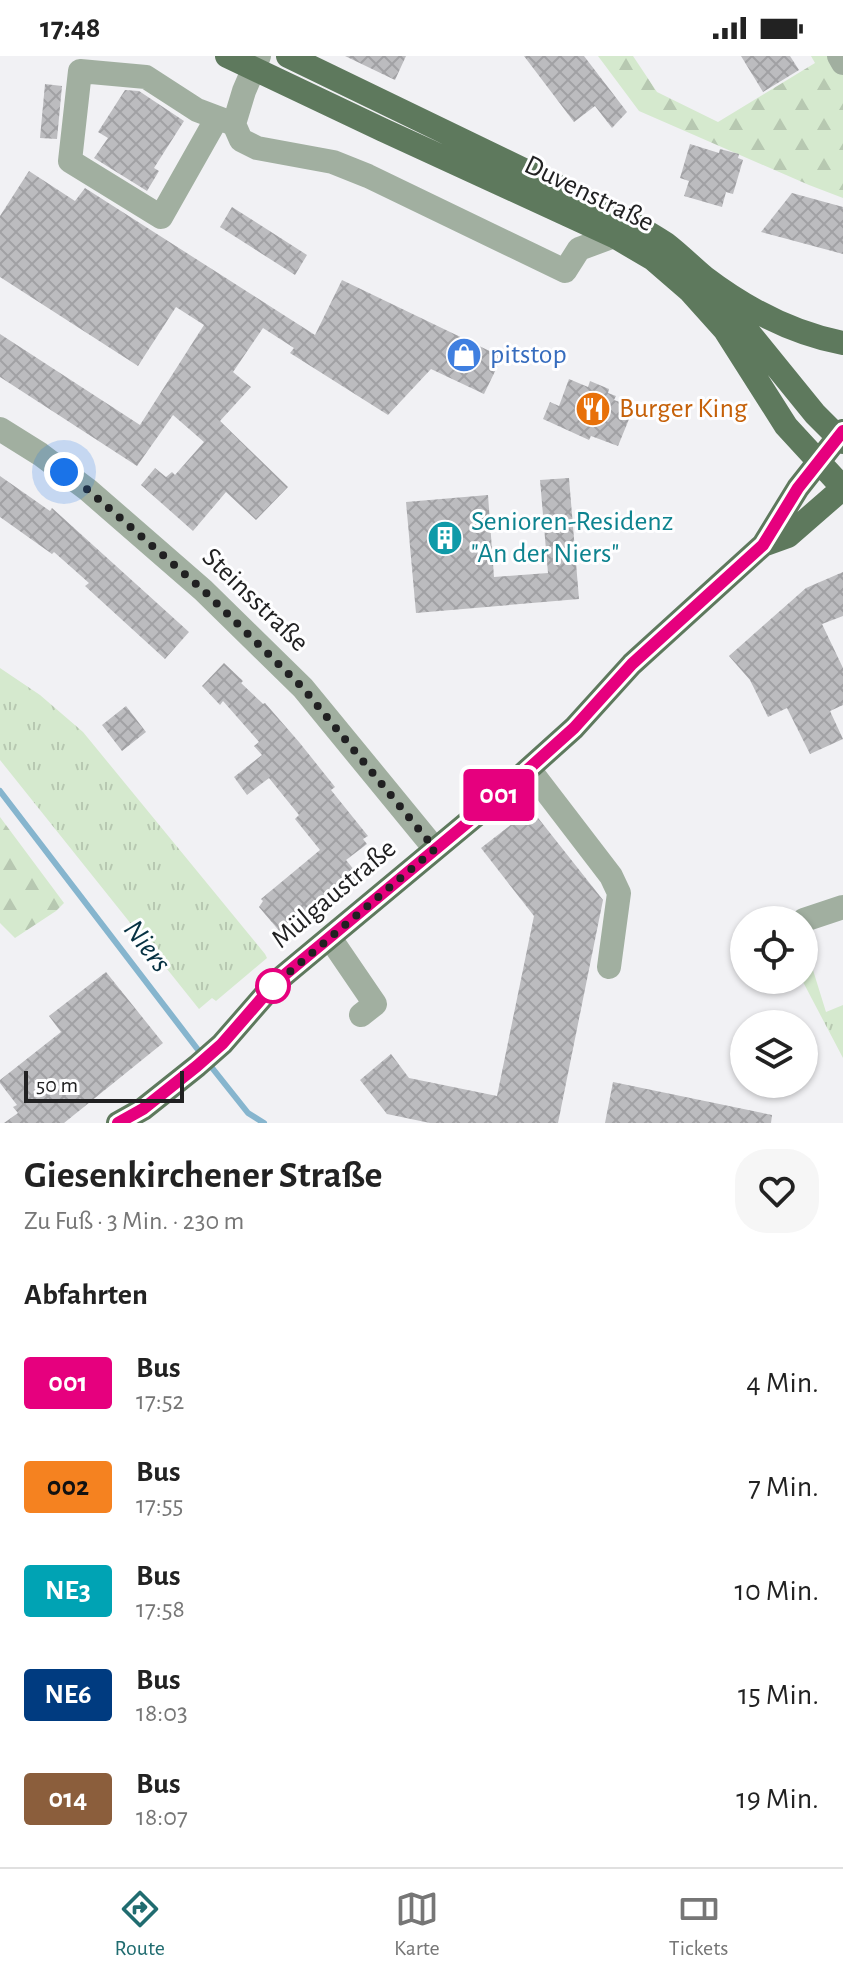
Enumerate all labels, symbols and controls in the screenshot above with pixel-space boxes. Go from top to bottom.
text: 17:48 [40,13,101,43]
street label: Duvenstraße [520,151,658,237]
shop icon: pitstop [445,336,483,374]
place label: pitstop [490,341,567,369]
restaurant icon: Burger King [574,390,612,428]
place label: Burger King [619,395,748,423]
your location [44,452,84,492]
place label: Senioren-Residenz "An der Niers" [471,508,673,568]
building icon: Senioren-Residenz "An der Niers" [426,519,464,557]
street label: Steinsstraße [196,543,314,657]
line badge: 001 [453,769,545,821]
text: 001 [479,781,519,809]
street label: Mülgaustraße [267,834,401,954]
map controls [730,906,818,1098]
button: locate [730,906,818,994]
water label: Niers [118,914,177,978]
unlabelled marker [256,969,290,1003]
button: layers [730,1010,818,1098]
scale bar [24,1067,184,1103]
text: 50 m [36,1074,78,1096]
button: heart [735,1149,819,1233]
text: Giesenkirchener Straße [24,1157,382,1195]
text: Zu Fuß · 3 Min. · 230 m [24,1208,244,1234]
text: Abfahrten [24,1280,148,1310]
text: Bus [136,1353,181,1383]
text: 4 Min. [746,1368,819,1398]
text: 001 [48,1369,88,1397]
text: 17:52 [136,1388,184,1414]
text: Bus [136,1457,181,1487]
text: 7 Min. [748,1472,819,1502]
text: 002 [47,1473,89,1501]
text: 17:55 [136,1492,183,1518]
text: Bus [136,1561,181,1591]
text: 10 Min. [735,1576,819,1606]
text: NE3 [45,1577,91,1605]
text: 17:58 [136,1596,185,1622]
text: Bus [136,1665,181,1695]
text: 15 Min. [738,1680,819,1710]
text: NE6 [44,1681,92,1709]
text: 18:03 [136,1700,188,1726]
text: Bus [136,1769,181,1799]
text: 19 Min. [736,1784,819,1814]
text: 014 [49,1785,87,1813]
text: 18:07 [136,1804,188,1830]
tab: Route [115,1887,165,1961]
tab: Karte [394,1887,440,1961]
tab: Tickets [669,1887,728,1961]

